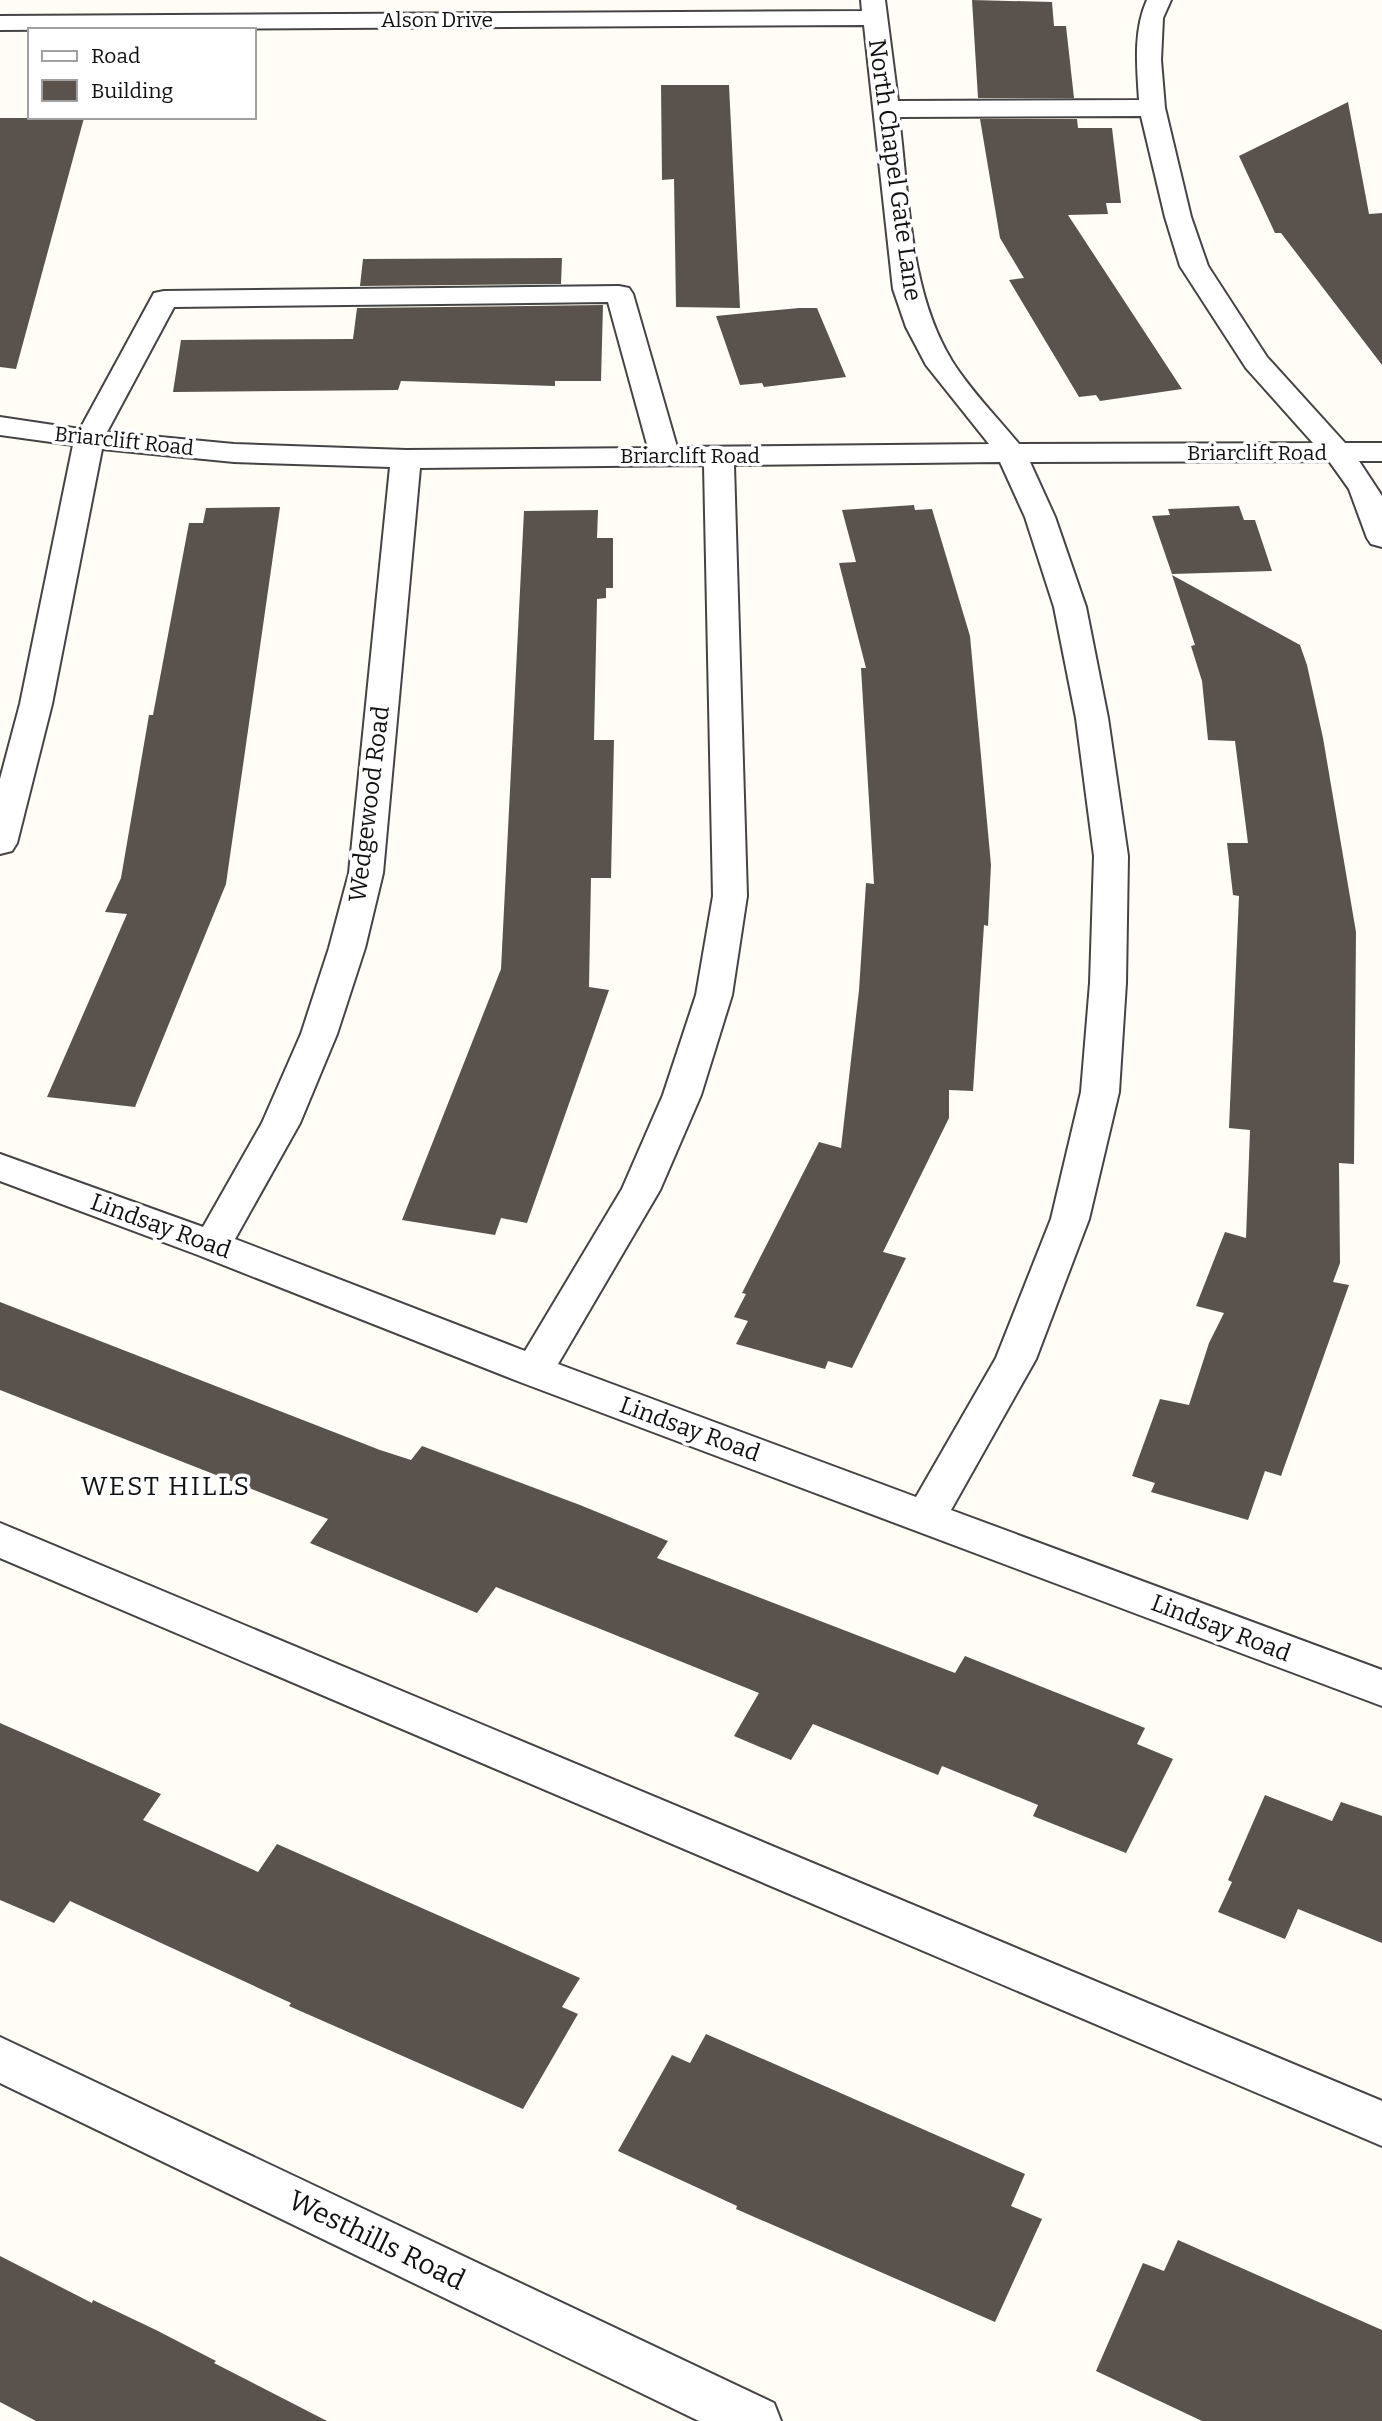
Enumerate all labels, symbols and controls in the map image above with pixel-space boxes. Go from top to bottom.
street label: Alson Drive [381,7,493,33]
legend [28,28,256,119]
street label: North Chapel Gate Lane [863,37,927,303]
text: Road [91,43,140,69]
text: Building [91,78,174,104]
street label: Briarclift Road [53,421,195,461]
street label: Briarclift Road [1187,440,1327,466]
street label: Briarclift Road [620,443,760,469]
street label: Wedgewood Road [343,704,395,904]
street label: Lindsay Road [87,1188,235,1264]
street label: Lindsay Road [616,1391,764,1467]
district label: WEST HILLS [81,1471,251,1502]
street label: Lindsay Road [1147,1589,1295,1667]
street label: Westhills Road [284,2183,470,2297]

